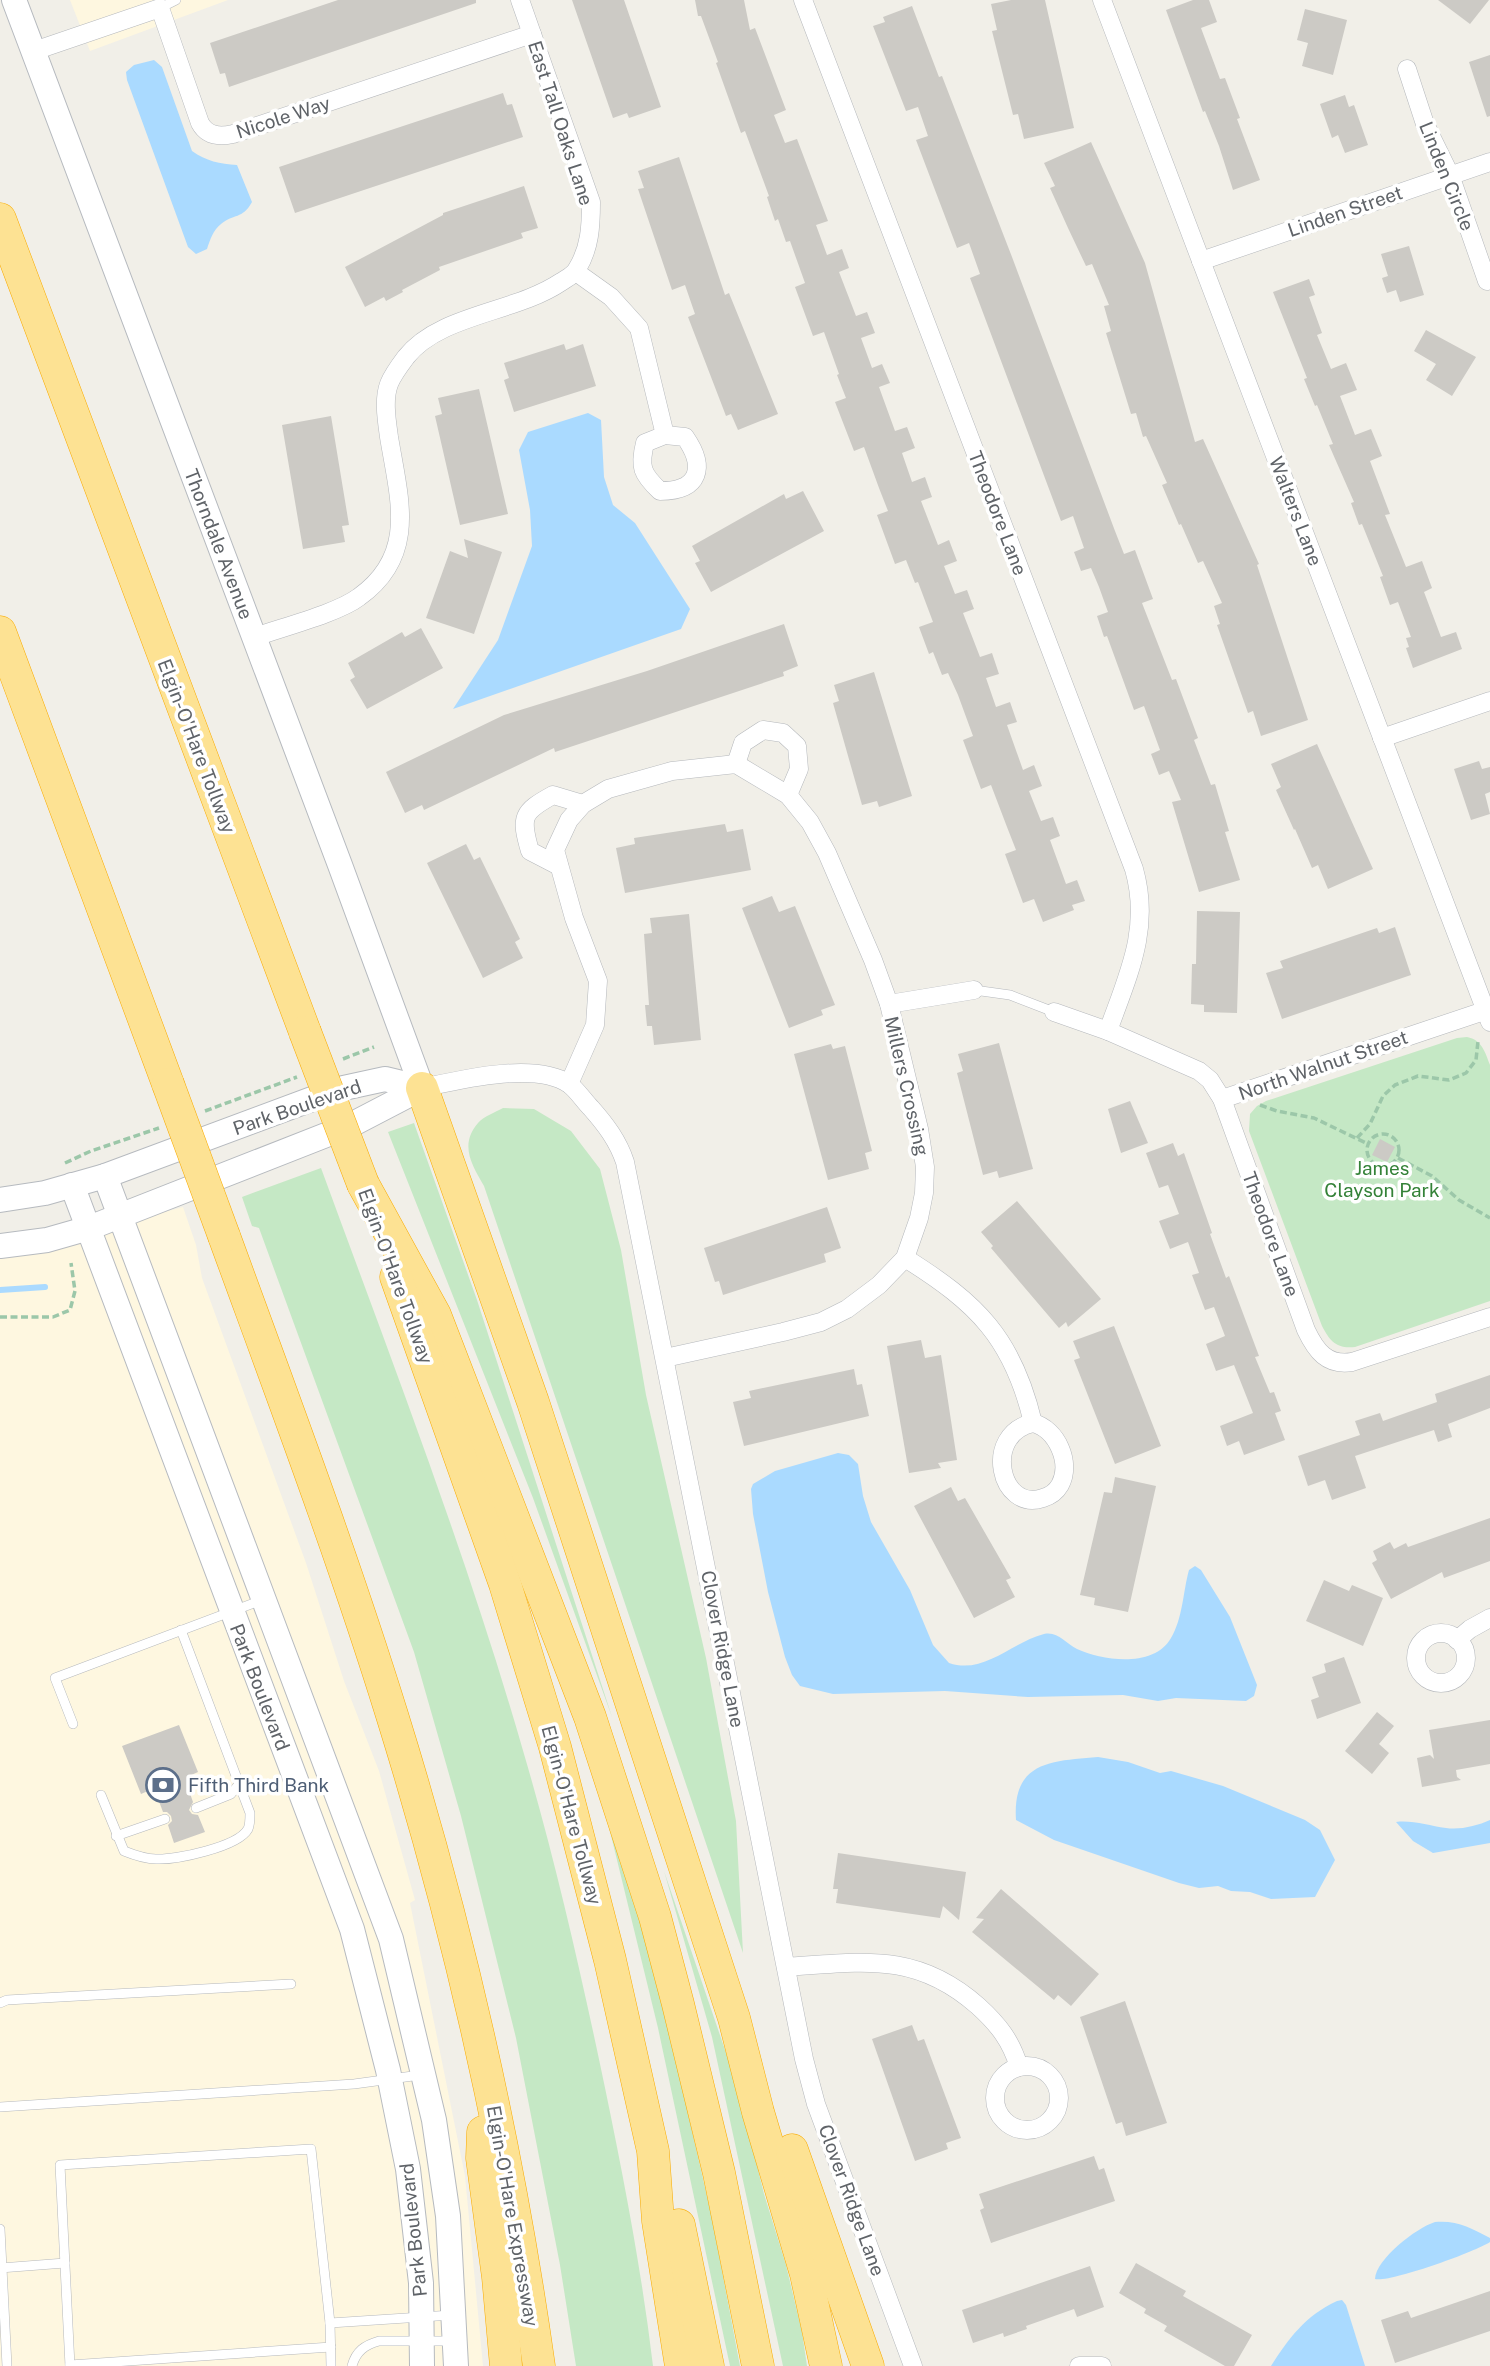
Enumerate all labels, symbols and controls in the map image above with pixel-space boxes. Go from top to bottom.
street label: East Tall Oaks Lane [524,38,598,208]
street label: Nicole Way [233,91,333,143]
street label: Linden Circle [1415,118,1479,234]
street label: Linden Street [1285,181,1405,241]
street label: Theodore Lane [964,448,1032,578]
street label: Walters Lane [1265,453,1327,569]
street label: Thorndale Avenue [180,466,258,622]
street label: Elgin-O'Hare Tollway [154,656,240,836]
street label: Millers Crossing [880,1014,934,1158]
street label: North Walnut Street [1235,1026,1411,1104]
street label: Park Boulevard [230,1075,364,1139]
park label: James Clayson Park [1324,1157,1440,1201]
street label: Theodore Lane [1238,1169,1304,1299]
street label: Elgin-O'Hare Tollway [354,1185,438,1367]
street label: Clover Ridge Lane [697,1569,749,1729]
street label: Park Boulevard [226,1620,294,1754]
street label: Elgin-O'Hare Tollway [537,1723,607,1907]
bank icon: Fifth Third Bank [144,1766,182,1804]
place label: Fifth Third Bank [188,1774,329,1796]
street label: Elgin-O'Hare Expressway [483,2104,543,2328]
street label: Clover Ridge Lane [814,2121,890,2279]
street label: Park Boulevard [395,2162,431,2298]

